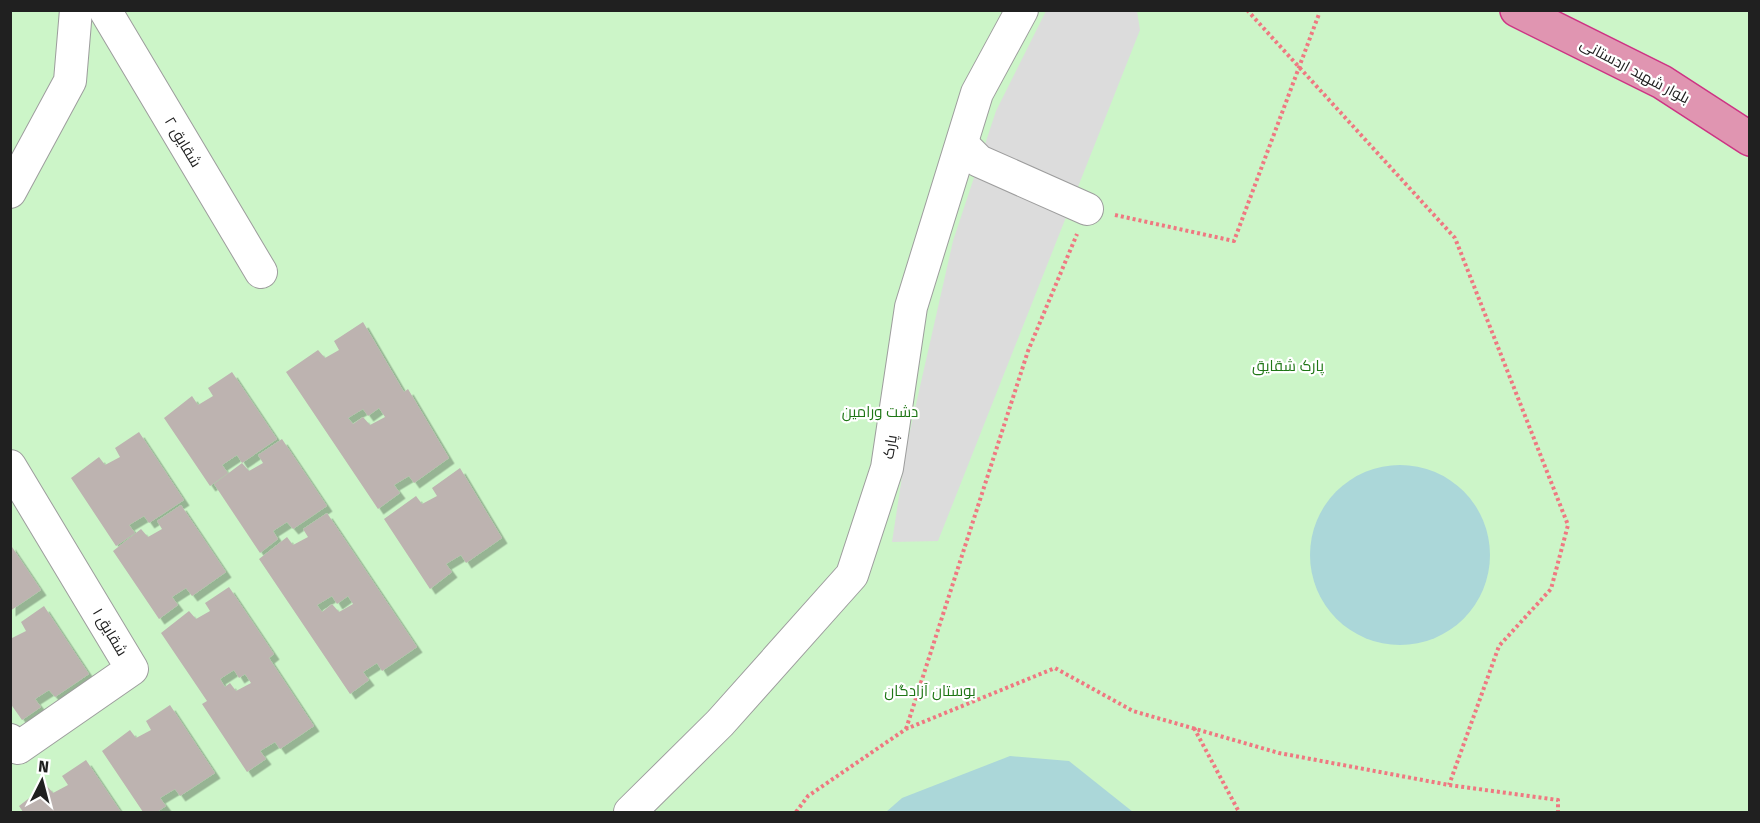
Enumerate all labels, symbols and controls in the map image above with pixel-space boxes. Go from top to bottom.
street label: بلوار شهید اردستانی [1577,34,1693,108]
street label: شقایق ۲ [160,113,205,171]
park label: پارک شقایق [1252,357,1324,376]
park label: دشت ورامین [842,403,918,422]
street label: پارک [879,434,902,460]
street label: شقایق ۱ [88,605,131,660]
park label: بوستان آزادگان [884,682,976,701]
north arrow [12,751,72,811]
text: N [37,757,50,777]

